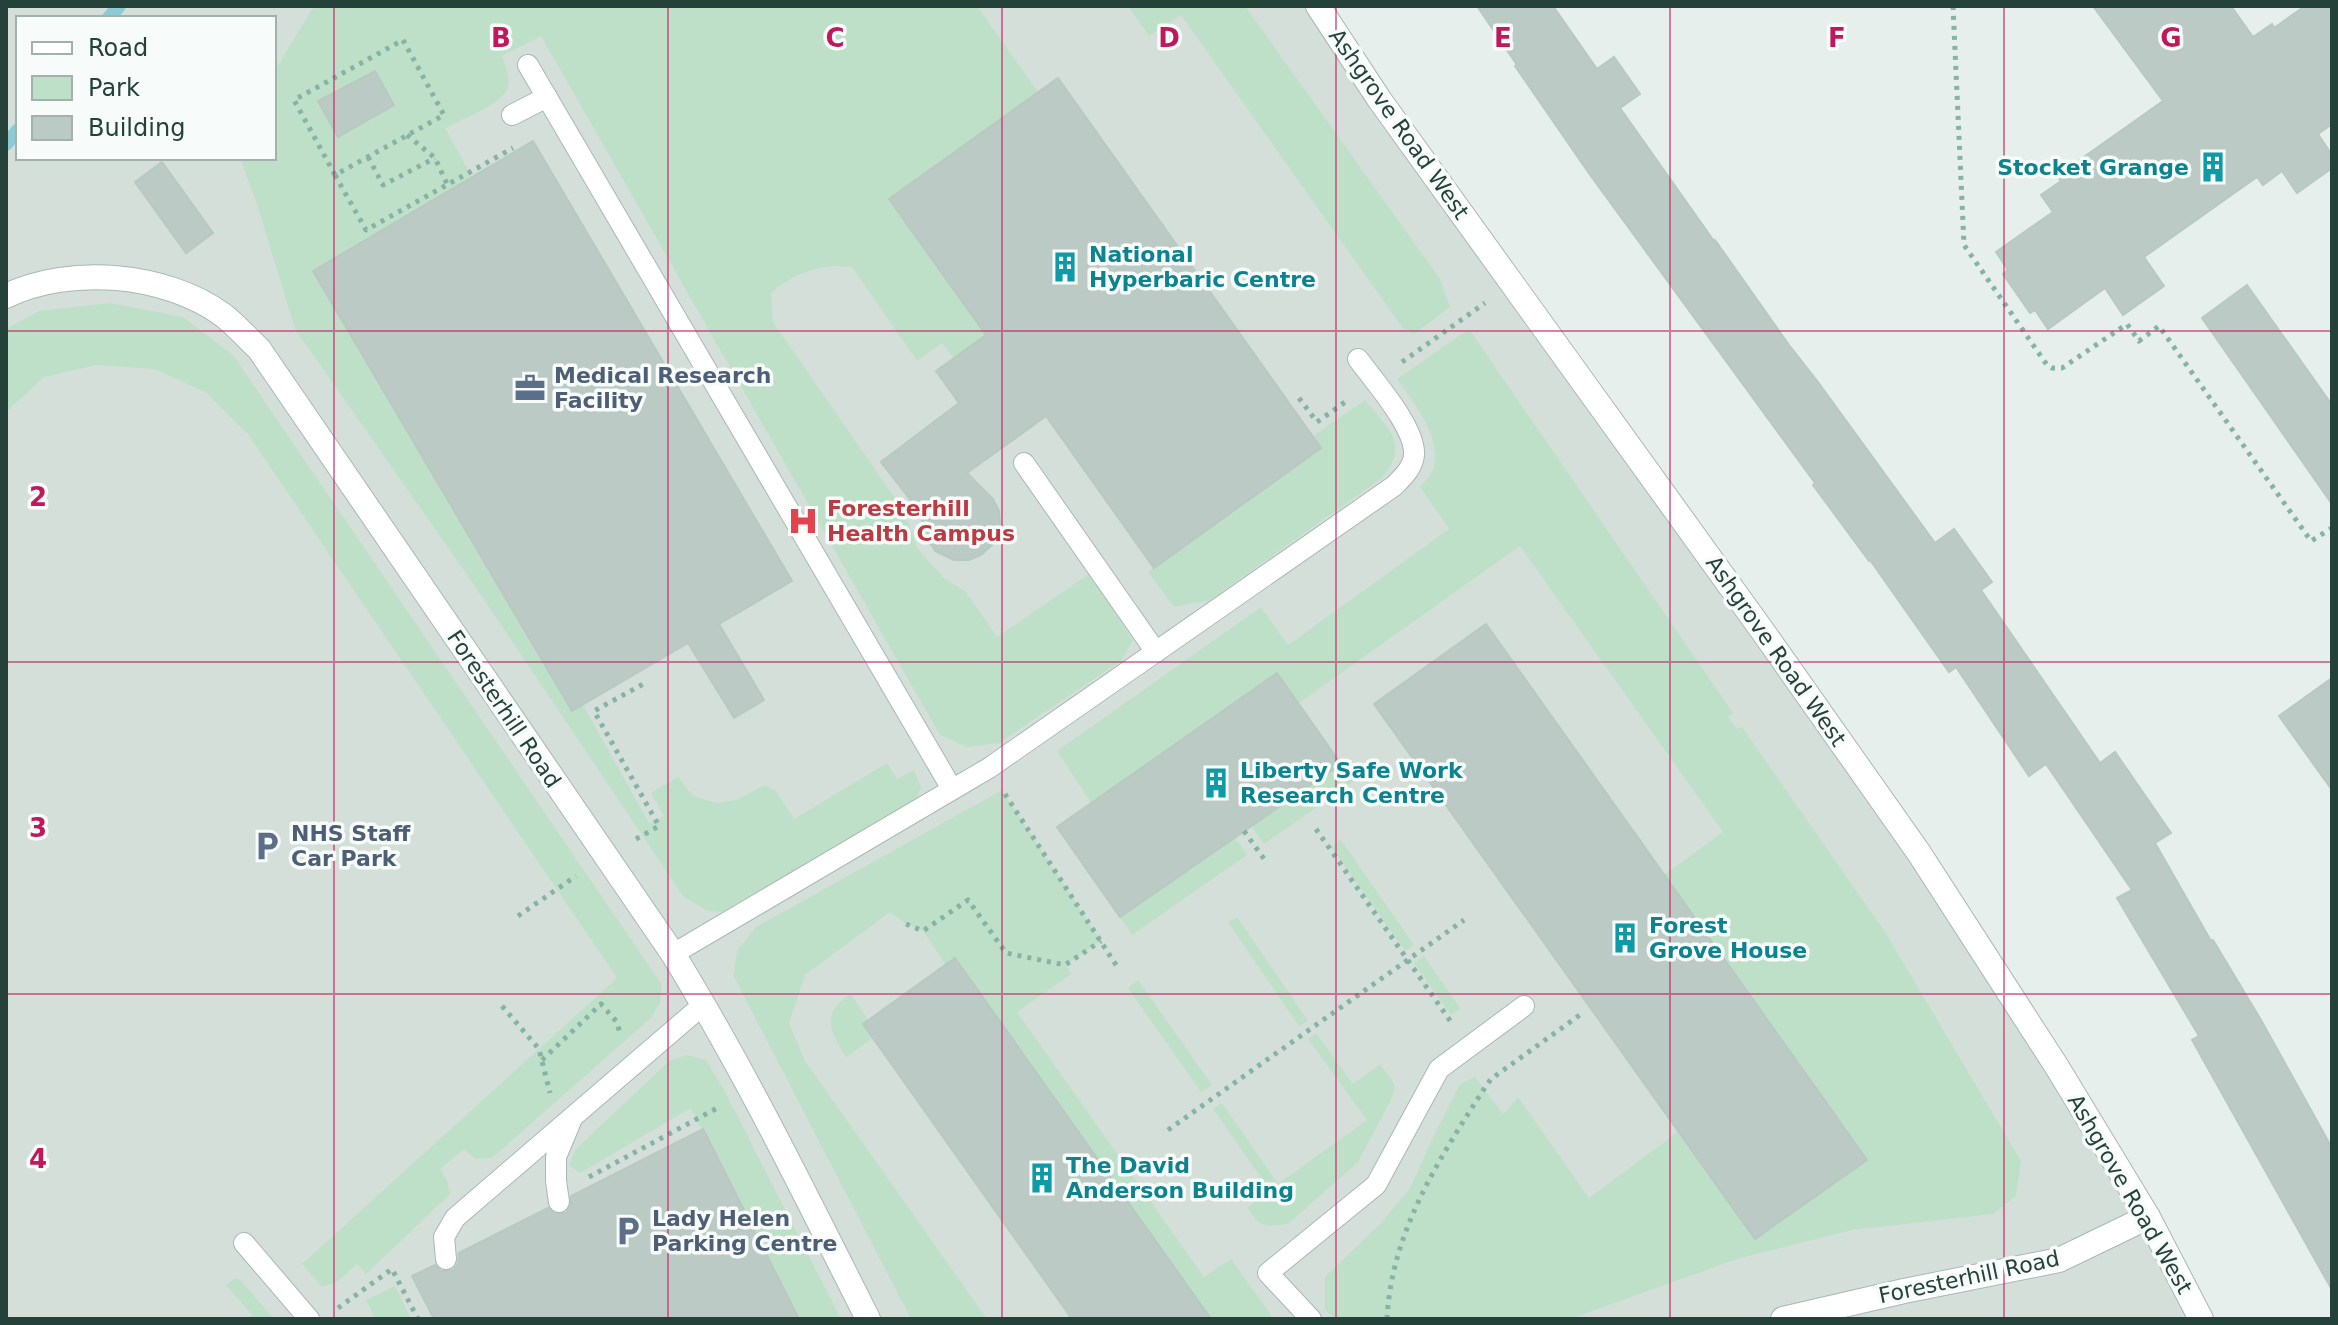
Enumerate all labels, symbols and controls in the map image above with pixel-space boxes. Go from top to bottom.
legend [16,16,276,160]
text: B [491,23,511,53]
text: C [825,23,845,53]
text: D [1158,23,1180,53]
text: E [1494,23,1512,53]
text: F [1828,23,1846,53]
text: G [2160,23,2182,53]
street label: Ashgrove Road West [1324,24,1474,224]
text: Road [88,34,148,62]
text: Park [88,74,140,102]
text: Building [88,114,185,142]
building icon: Stocket Grange [2196,150,2230,184]
place label: Stocket Grange [1997,155,2189,180]
place label: National Hyperbaric Centre [1089,242,1316,292]
building icon: National Hyperbaric Centre [1048,250,1082,284]
place label: Medical Research Facility [554,363,771,413]
office icon: Medical Research Facility [513,371,547,405]
text: 2 [29,482,47,512]
place label: Foresterhill Health Campus [827,496,1015,546]
hospital icon: Foresterhill Health Campus [786,504,820,538]
street label: Ashgrove Road West [1701,551,1851,751]
street label: Foresterhill Road [442,626,566,792]
place label: Liberty Safe Work Research Centre [1240,758,1464,808]
building icon: Liberty Safe Work Research Centre [1199,766,1233,800]
text: 3 [29,813,47,843]
place label: NHS Staff Car Park [291,821,412,871]
parking icon: NHS Staff Car Park [250,829,284,863]
place label: Forest Grove House [1649,913,1807,963]
building icon: Forest Grove House [1608,921,1642,955]
street label: Ashgrove Road West [2063,1090,2198,1299]
text: 4 [29,1144,47,1174]
place label: The David Anderson Building [1066,1153,1294,1203]
building icon: The David Anderson Building [1025,1161,1059,1195]
place label: Lady Helen Parking Centre [652,1206,838,1256]
parking icon: Lady Helen Parking Centre [611,1214,645,1248]
street label: Foresterhill Road [1876,1246,2062,1308]

